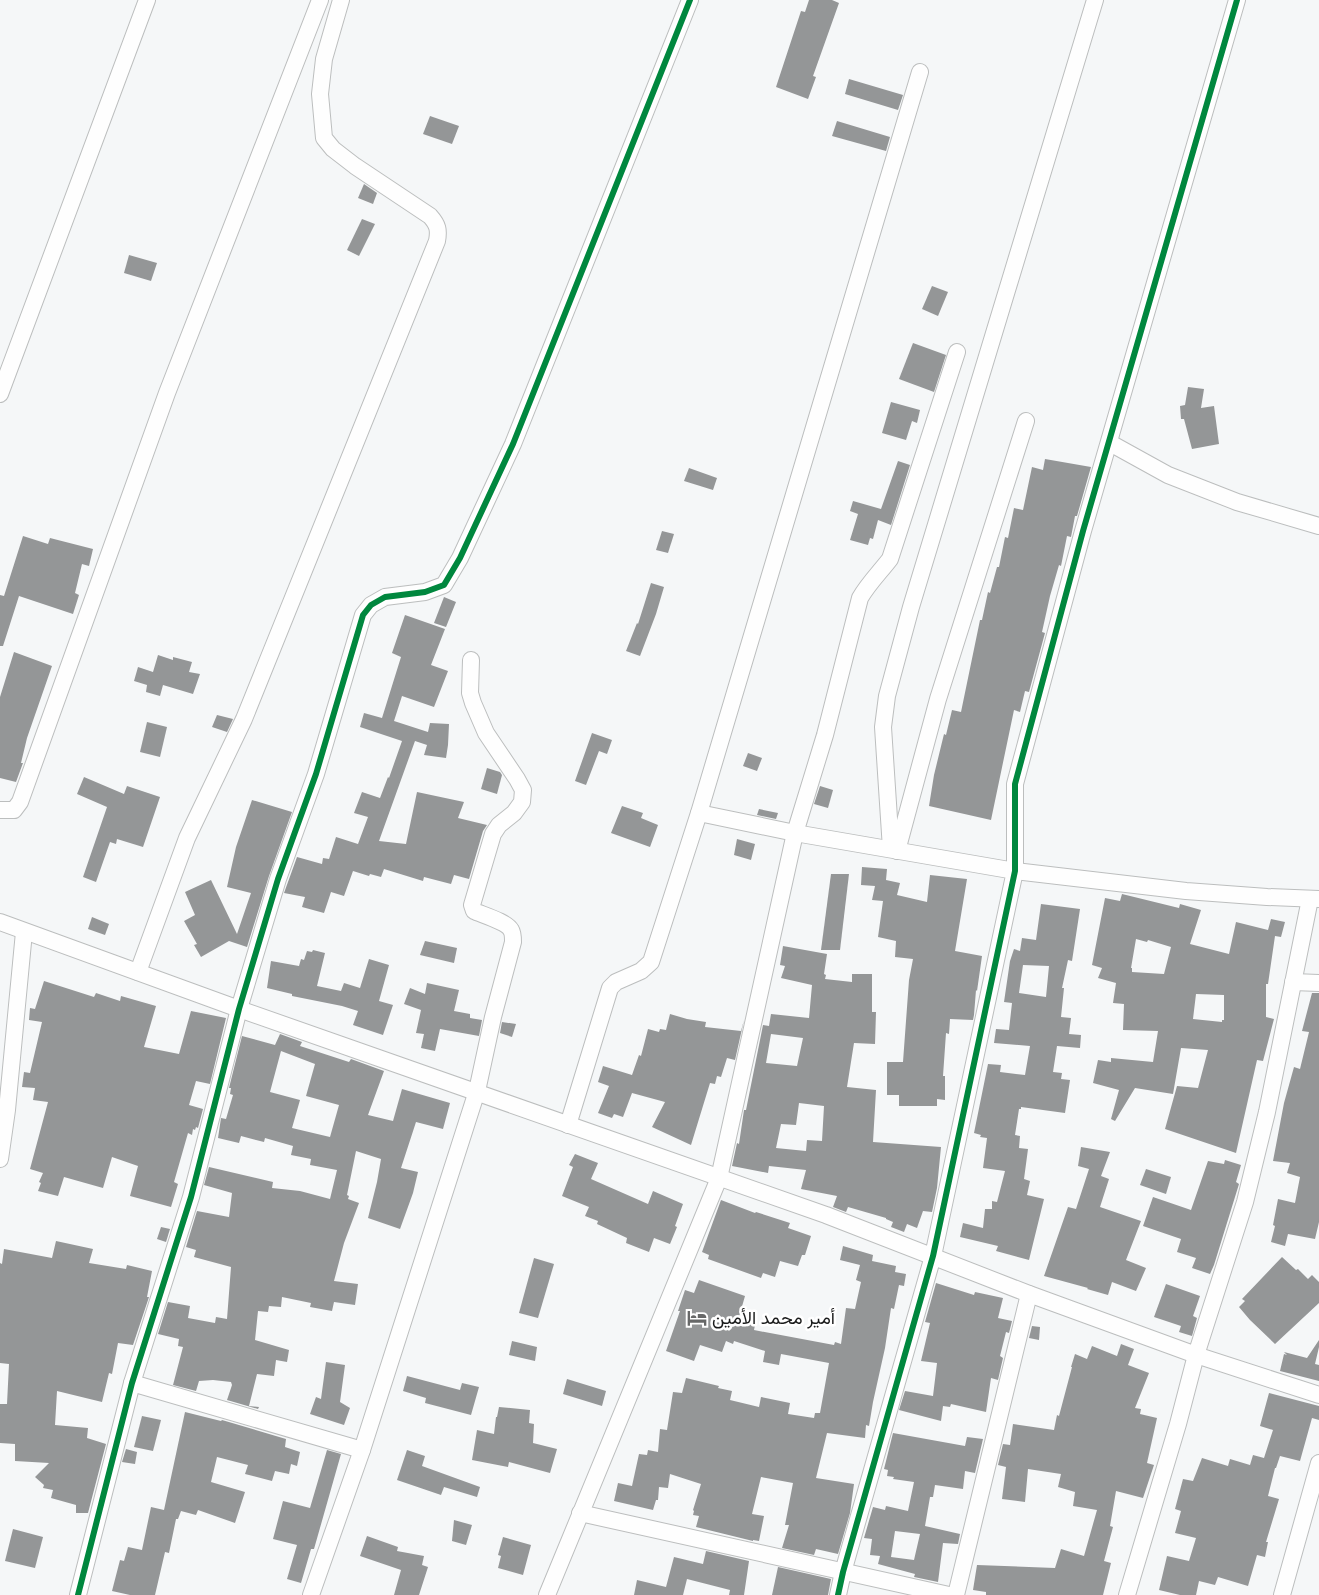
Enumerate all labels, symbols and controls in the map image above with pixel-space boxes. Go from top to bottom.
place label: أمير محمد الأمين [712,1306,835,1330]
hotel icon: أمير محمد الأمين [686,1307,708,1329]

